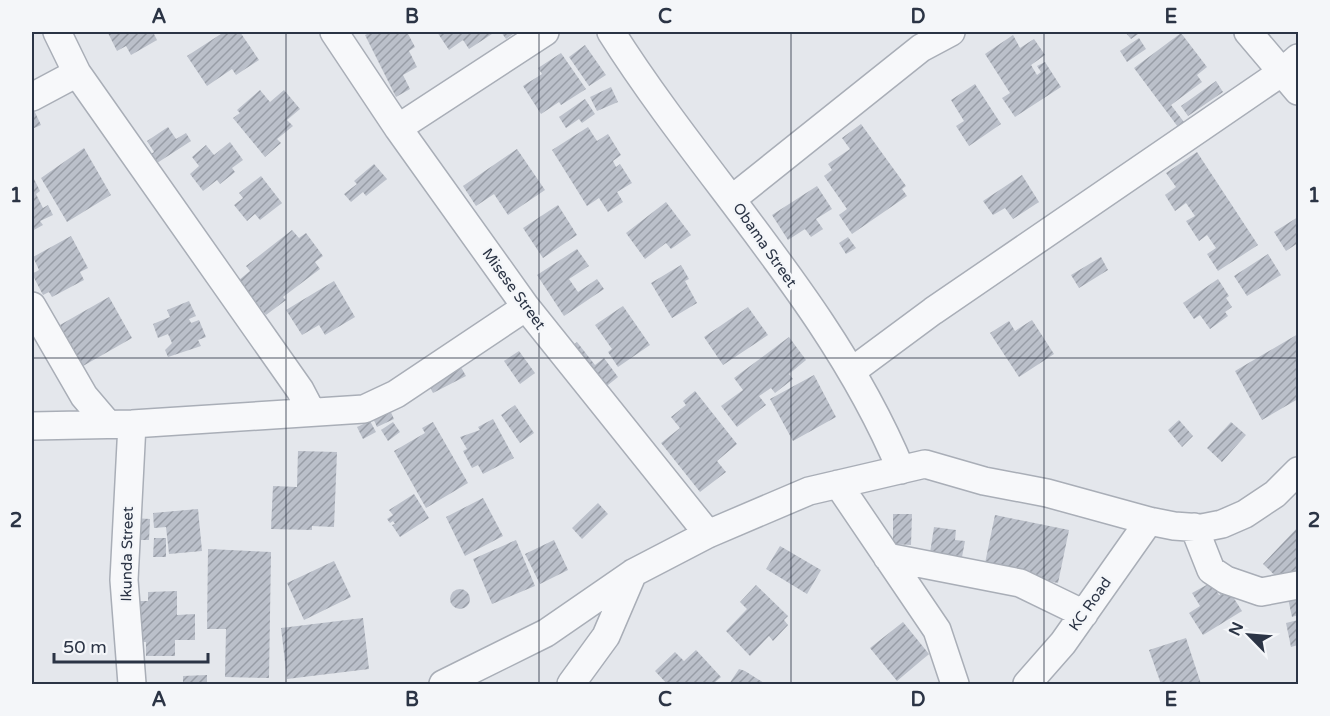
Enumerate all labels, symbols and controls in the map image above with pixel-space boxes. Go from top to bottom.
text: A [152,5,167,29]
text: B [405,5,419,29]
text: C [658,5,672,29]
text: D [910,5,926,29]
text: E [1165,5,1178,29]
text: 1 [10,184,22,208]
text: 1 [1308,184,1320,208]
street label: Obama Street [729,199,801,291]
street label: Misese Street [478,245,550,333]
street label: Ikunda Street [117,506,137,602]
text: 2 [10,509,22,533]
text: 2 [1308,509,1320,533]
street label: KC Road [1065,574,1115,634]
north arrow [1219,605,1279,665]
text: N [1225,619,1248,639]
scale bar [54,626,208,664]
text: 50 m [63,636,107,658]
text: A [152,688,167,712]
text: B [405,688,419,712]
text: C [658,688,672,712]
text: D [910,688,926,712]
text: E [1165,688,1178,712]

